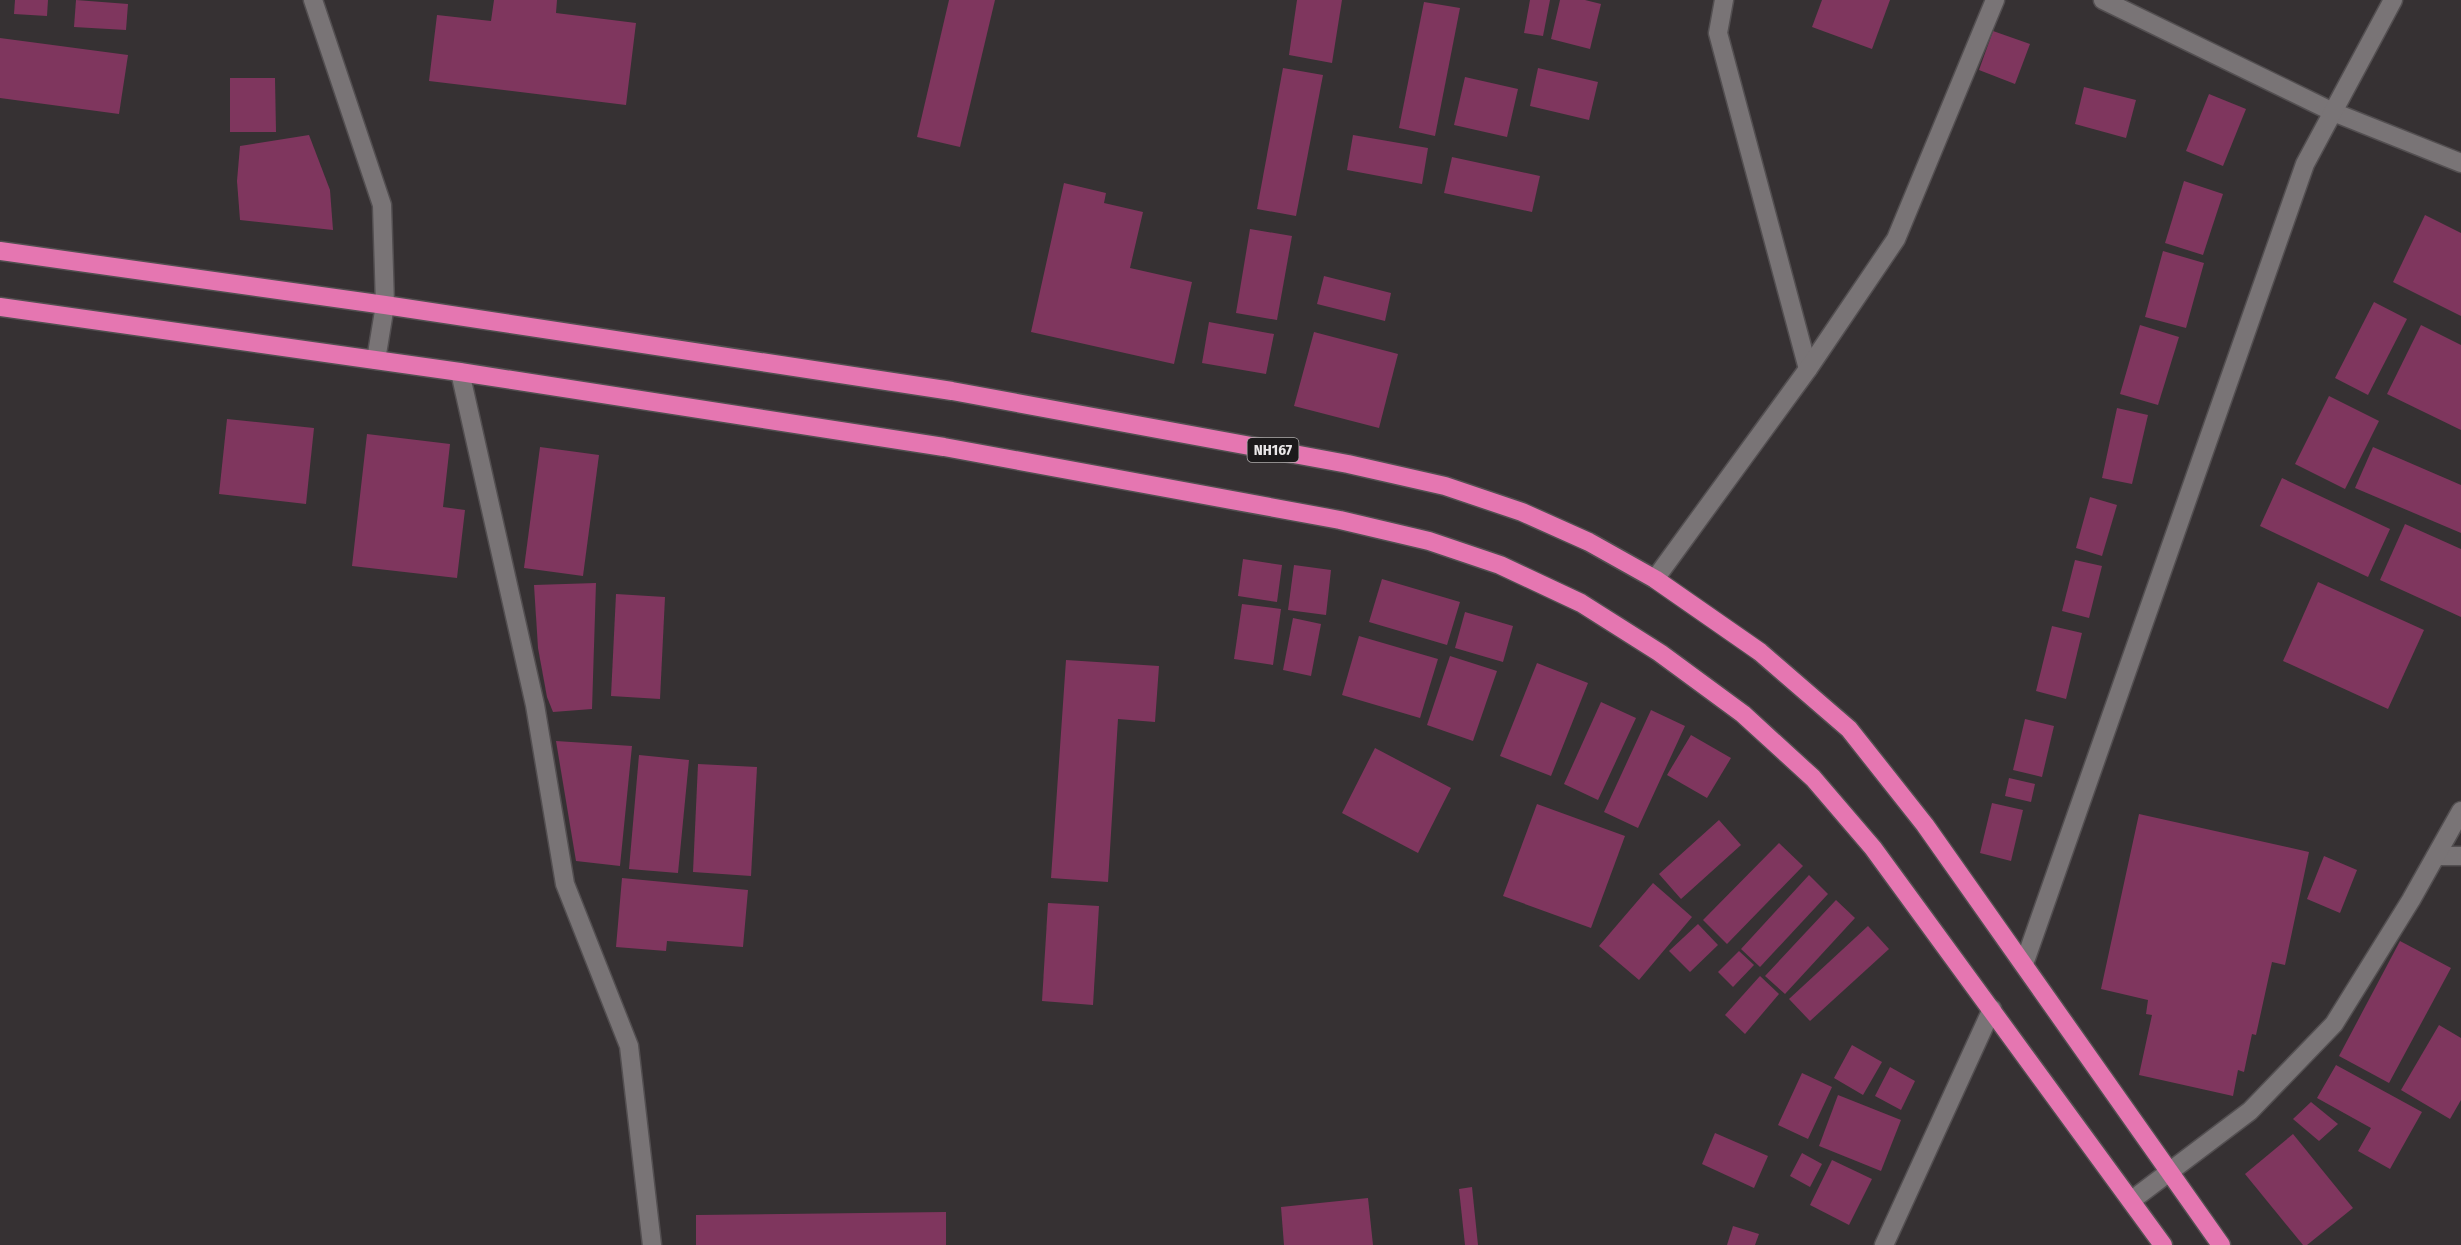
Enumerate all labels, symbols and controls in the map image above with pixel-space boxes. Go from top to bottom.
road number: NH167 [1248,438,1298,462]

